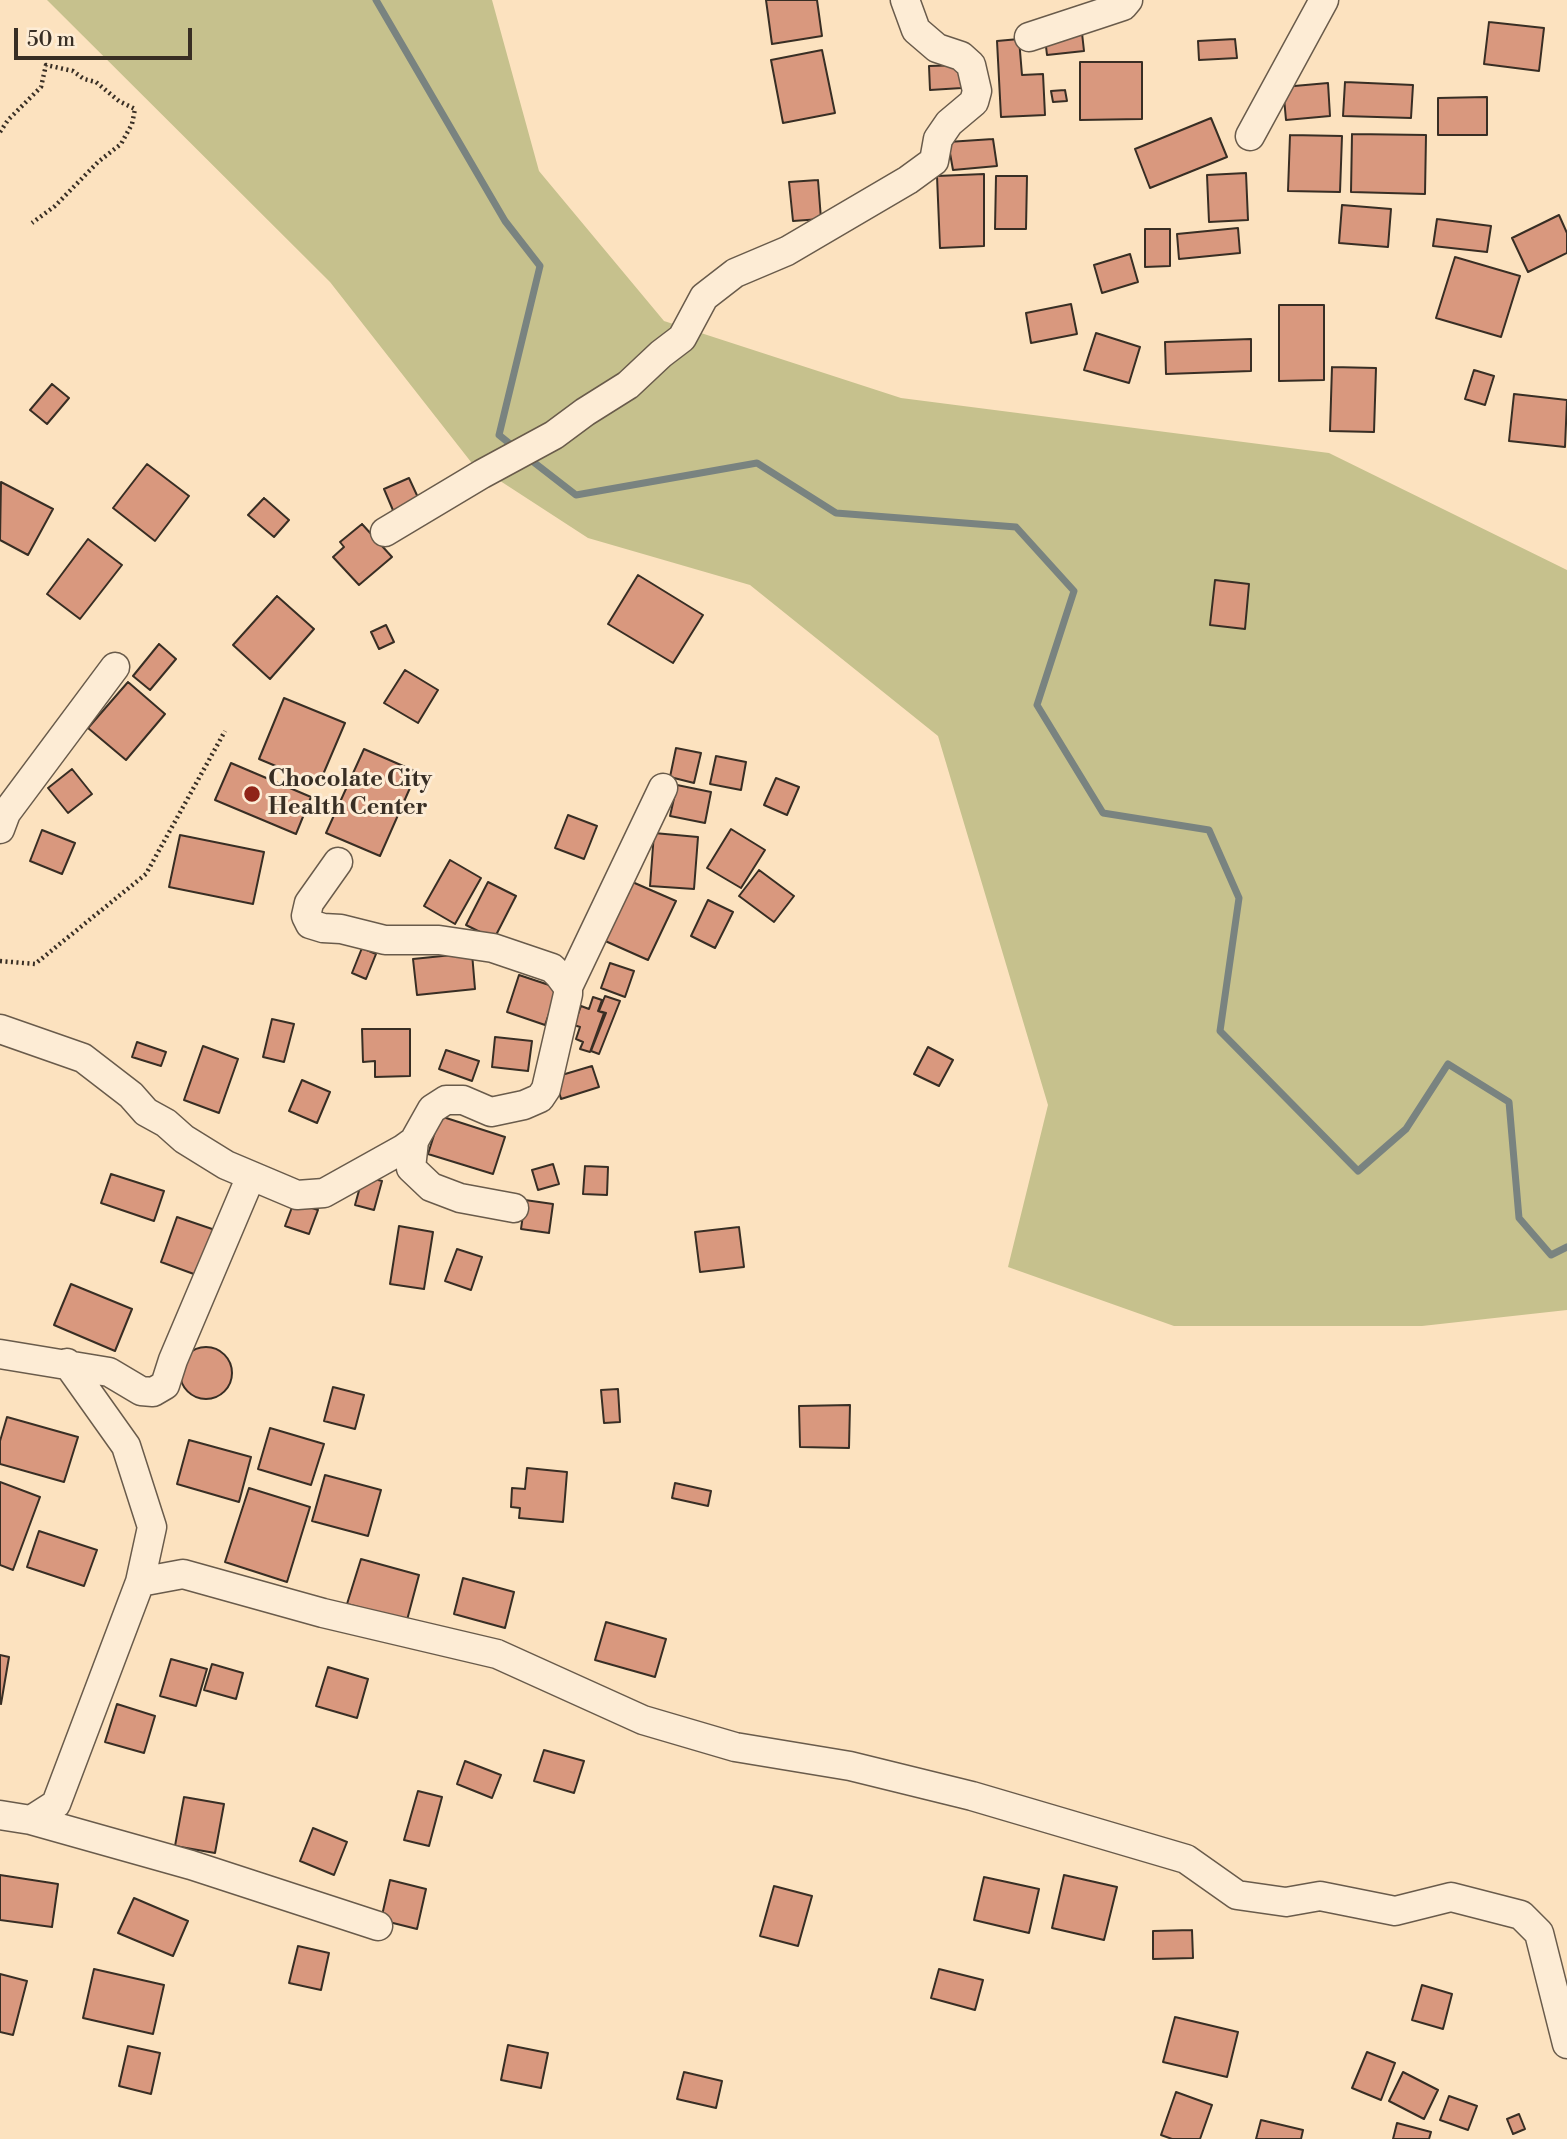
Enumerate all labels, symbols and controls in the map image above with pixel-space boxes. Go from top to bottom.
scale bar [18,14,196,58]
text: 50 m [27,27,75,53]
place label: Chocolate City Health Center [268,766,432,822]
marker: Chocolate City Health Center [242,784,262,804]

